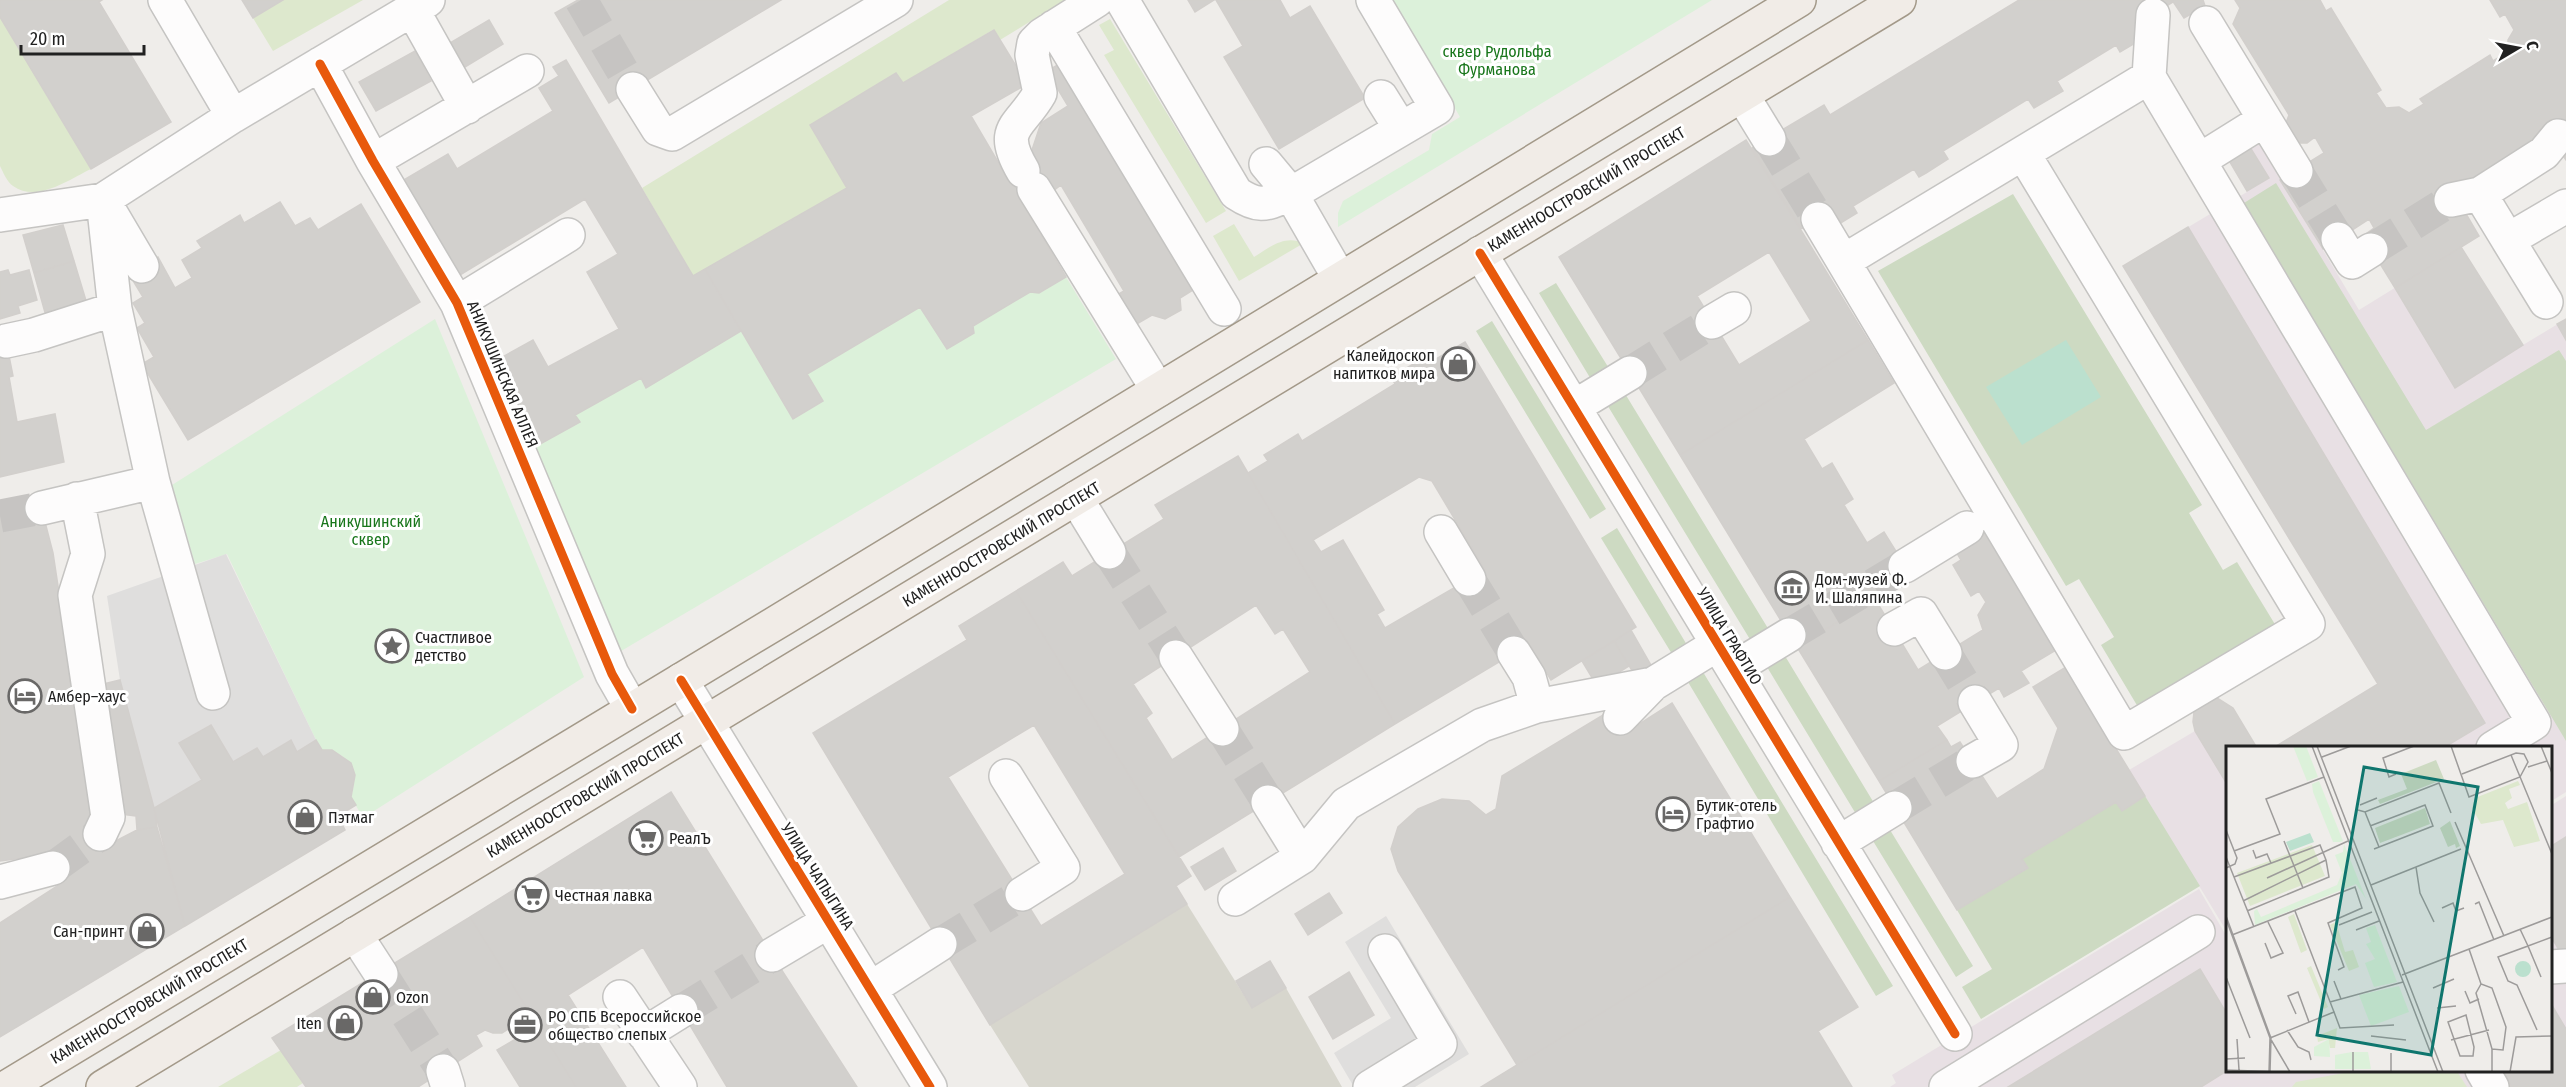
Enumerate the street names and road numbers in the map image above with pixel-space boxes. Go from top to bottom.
street label: КАМЕННООСТРОВСКИЙ ПРОСПЕКТ [1484,123,1689,256]
street label: АНИКУШИНСКАЯ АЛЛЕЯ [463,298,542,451]
street label: КАМЕННООСТРОВСКИЙ ПРОСПЕКТ [899,478,1104,611]
street label: УЛИЦА ГРАФТИО [1693,583,1766,688]
street label: КАМЕННООСТРОВСКИЙ ПРОСПЕКТ [483,729,688,862]
street label: УЛИЦА ЧАПЫГИНА [777,819,858,934]
street label: КАМЕННООСТРОВСКИЙ ПРОСПЕКТ [47,935,252,1068]

